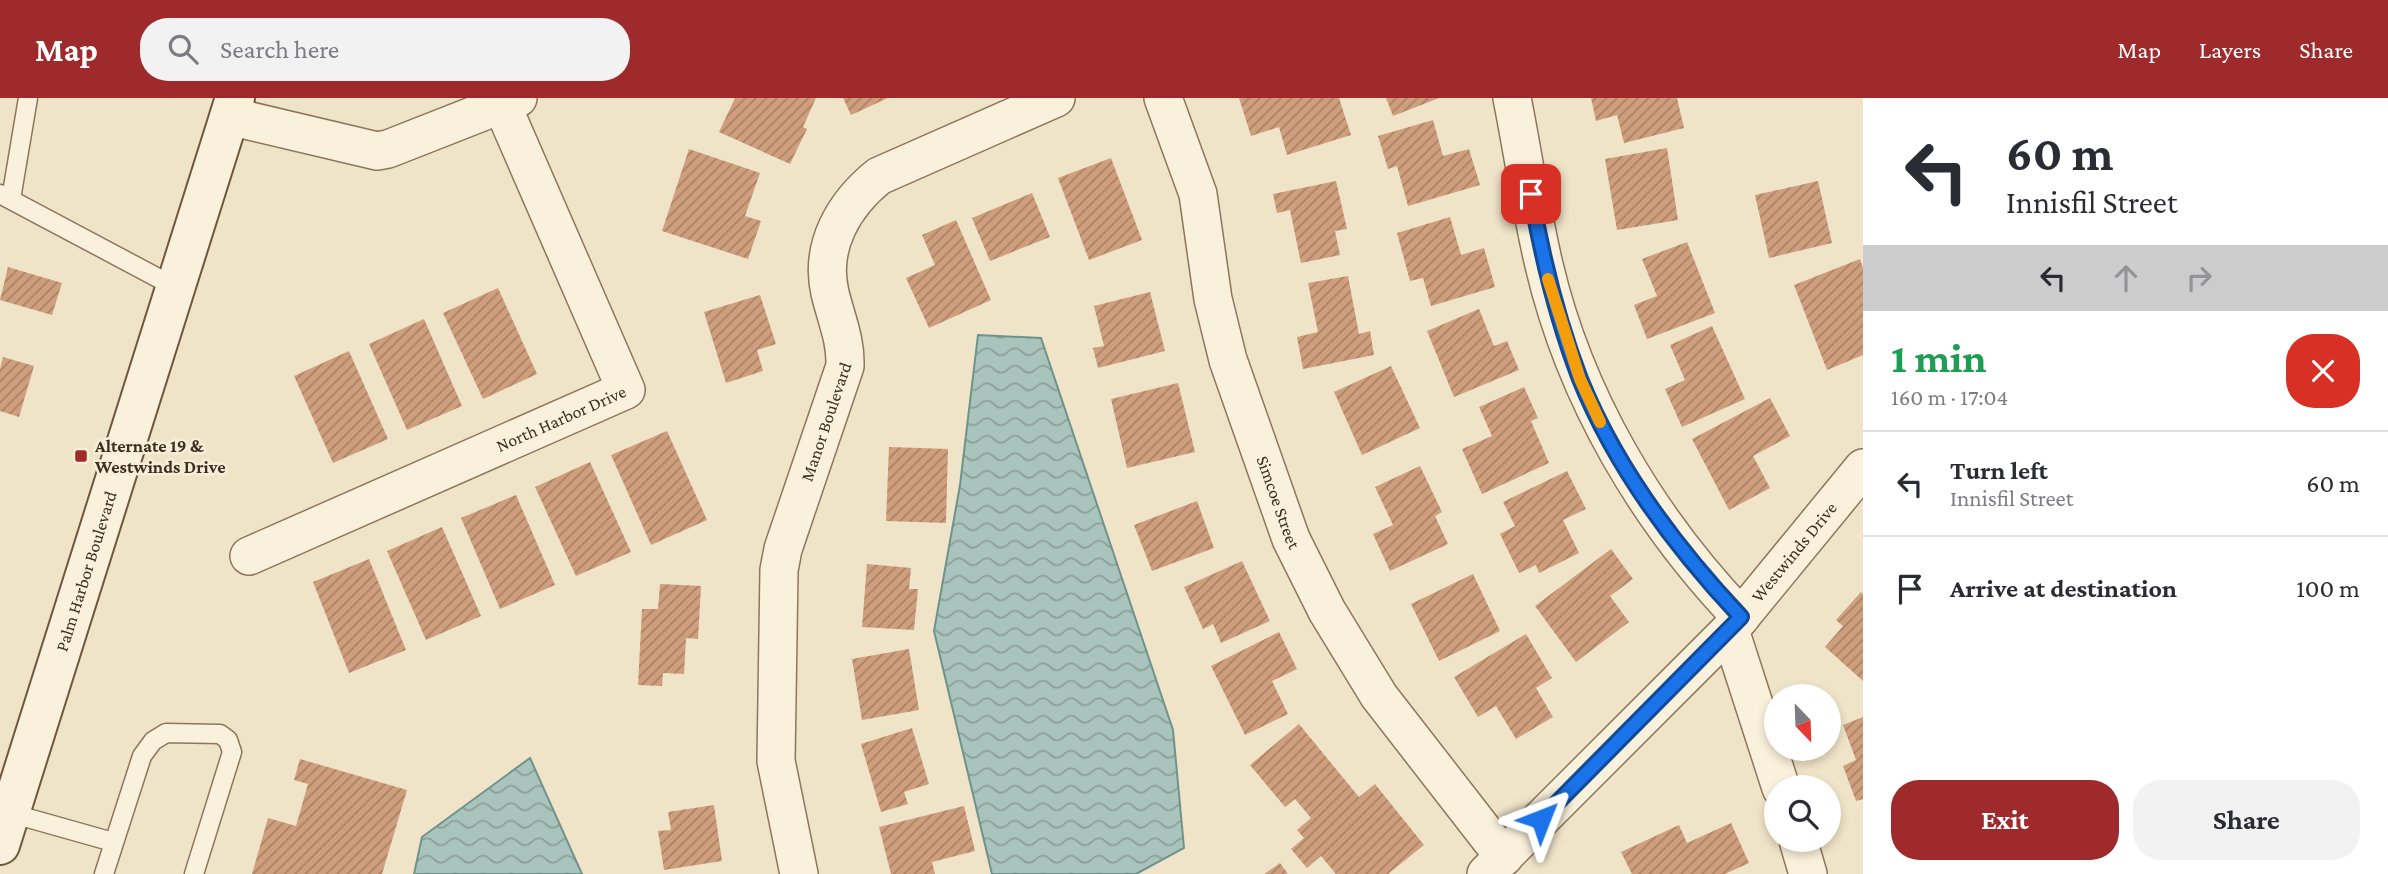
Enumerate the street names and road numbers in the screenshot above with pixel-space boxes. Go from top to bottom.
street label: Manor Boulevard [797,359,856,484]
street label: North Harbor Drive [493,381,629,456]
street label: Simcoe Street [1252,453,1305,553]
street label: Palm Harbor Boulevard [52,488,121,654]
street label: Westwinds Drive [1747,498,1841,606]

